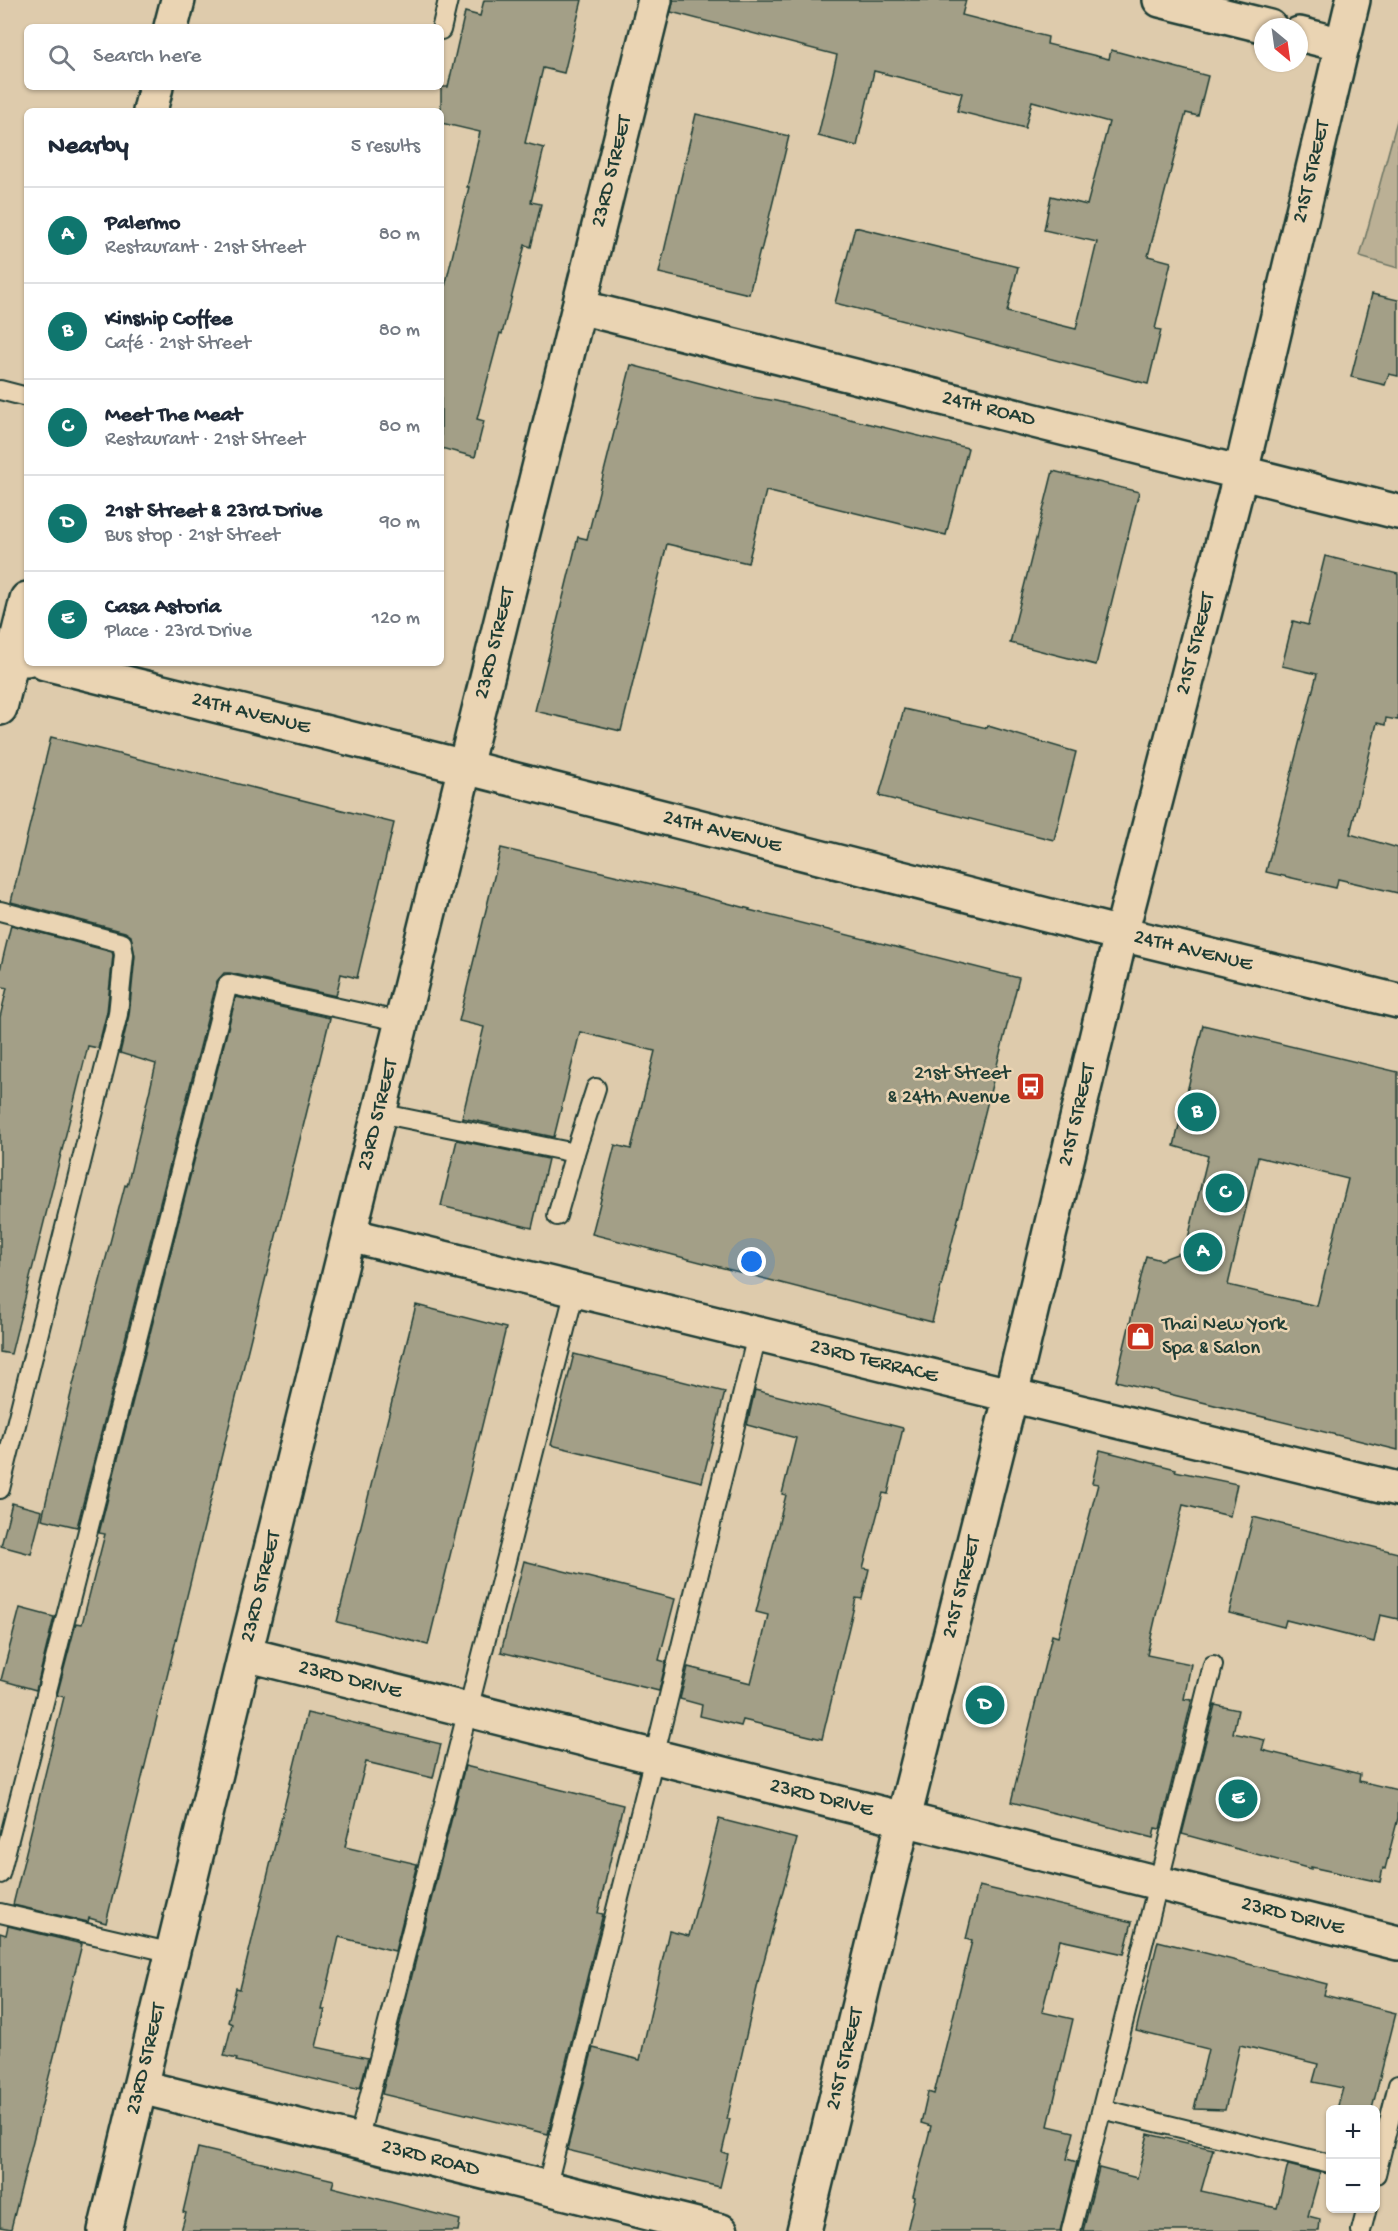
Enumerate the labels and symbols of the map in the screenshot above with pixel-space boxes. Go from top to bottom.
north arrow [1254,18,1308,72]
street label: 23RD STREET [587,112,639,230]
street label: 21ST STREET [1288,117,1337,226]
street label: 24TH ROAD [939,386,1038,433]
street label: 23RD STREET [470,584,522,702]
street label: 21ST STREET [1171,589,1222,698]
street label: 24TH AVENUE [189,687,314,741]
street label: 24TH AVENUE [660,805,785,860]
street label: 24TH AVENUE [1131,925,1256,978]
street label: 23RD STREET [353,1056,405,1173]
street label: 21ST STREET [1053,1060,1102,1169]
place label: 21st Street & 24th Avenue [887,1062,1012,1111]
bus stop icon: 21st Street & 24th Avenue [1015,1070,1047,1102]
pin: B [1178,1090,1216,1134]
pin: C [1206,1170,1244,1216]
pin: A [1184,1230,1222,1274]
your location [737,1247,766,1276]
place label: Thai New York Spa & Salon [1161,1313,1288,1362]
shop icon: Thai New York Spa & Salon [1125,1321,1157,1353]
street label: 23RD TERRACE [807,1335,941,1390]
street label: 23RD STREET [236,1528,288,1645]
street label: 21ST STREET [937,1532,988,1641]
street label: 23RD DRIVE [296,1655,405,1705]
pin: D [966,1682,1004,1728]
street label: 23RD DRIVE [767,1773,876,1824]
pin: E [1218,1776,1258,1822]
street label: 23RD DRIVE [1238,1892,1348,1942]
street label: 23RD STREET [121,2000,173,2117]
street label: 21ST STREET [821,2004,870,2113]
street label: 23RD ROAD [378,2135,482,2183]

